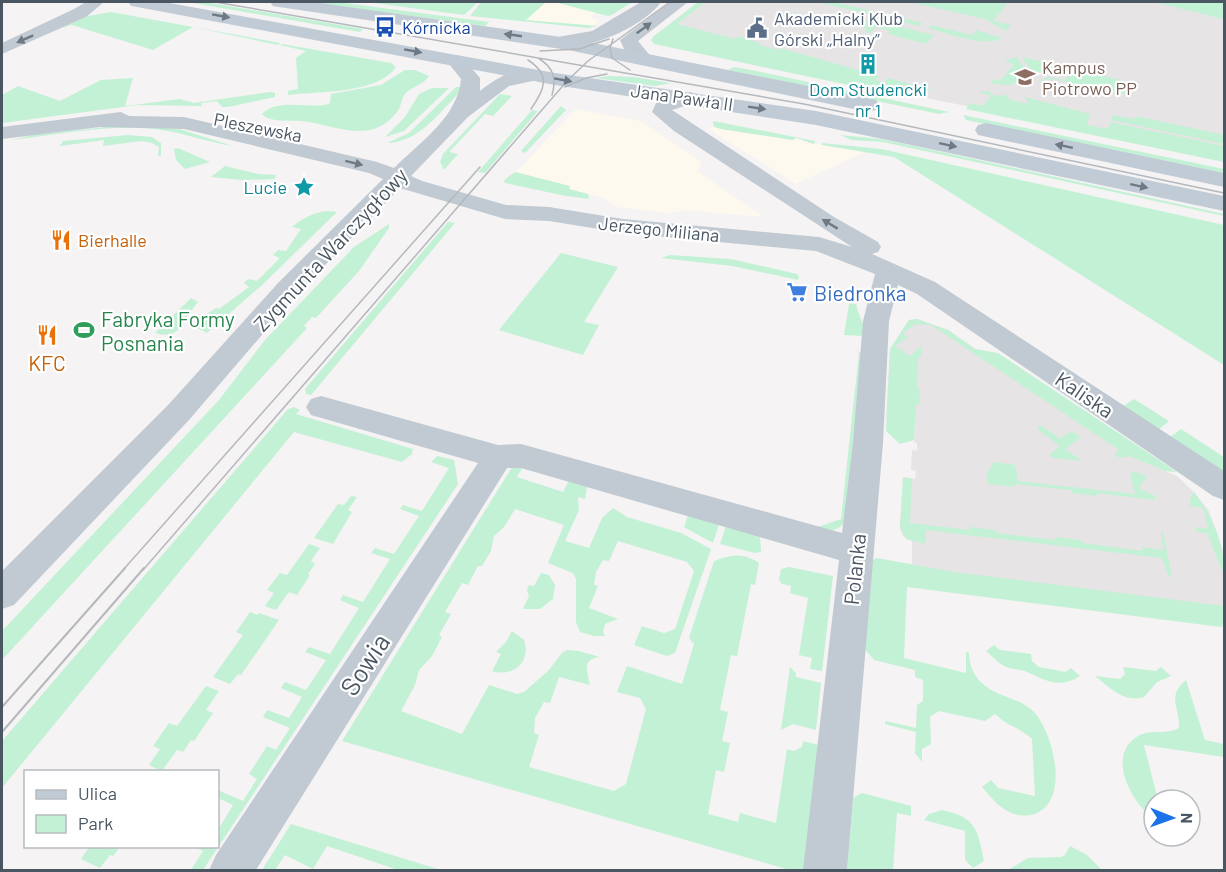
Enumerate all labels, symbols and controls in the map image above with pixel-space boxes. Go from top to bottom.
place label: Akademicki Klub Górski „Halny” [774,7,903,50]
one-way arrow [212,12,231,21]
bus stop icon: Kórnicka [373,15,397,39]
place label: Kórnicka [402,16,471,38]
public building icon: Akademicki Klub Górski „Halny” [745,16,769,40]
one-way arrow [636,22,651,34]
one-way arrow [503,31,522,40]
one-way arrow [16,34,33,43]
one-way arrow [404,47,423,56]
building icon: Dom Studencki nr 1 [856,52,880,76]
place label: Kampus Piotrowo PP [1042,56,1137,99]
school or university icon: Kampus Piotrowo PP [1013,65,1037,89]
one-way arrow [554,76,573,85]
place label: Dom Studencki nr 1 [809,78,927,121]
street label: Jana Pawła II [629,79,735,115]
one-way arrow [747,104,766,113]
street label: Pleszewska [212,108,304,146]
one-way arrow [939,141,958,150]
one-way arrow [1055,141,1074,150]
one-way arrow [345,158,363,168]
street label: Zygmunta Warczygłowy [248,162,412,336]
place icon: Lucie [292,175,316,199]
place label: Lucie [244,176,287,198]
one-way arrow [1129,182,1148,191]
street label: Jerzego Miliana [597,212,721,246]
one-way arrow [822,219,838,230]
restaurant icon: Bierhalle [49,228,73,252]
place label: Bierhalle [78,229,147,251]
supermarket icon: Biedronka [785,280,809,304]
place label: Biedronka [814,280,907,305]
place label: Fabryka Formy Posnania [101,306,235,355]
sports icon: Fabryka Formy Posnania [72,318,96,342]
restaurant icon: KFC [35,323,59,347]
place label: KFC [28,350,66,375]
street label: Kaliska [1051,365,1119,423]
street label: Polanka [838,532,870,606]
street label: Sowia [333,627,395,701]
legend [24,770,219,848]
text: Ulica [78,782,117,804]
north arrow [1142,788,1202,848]
text: Park [78,812,113,834]
text: N [1178,813,1197,824]

